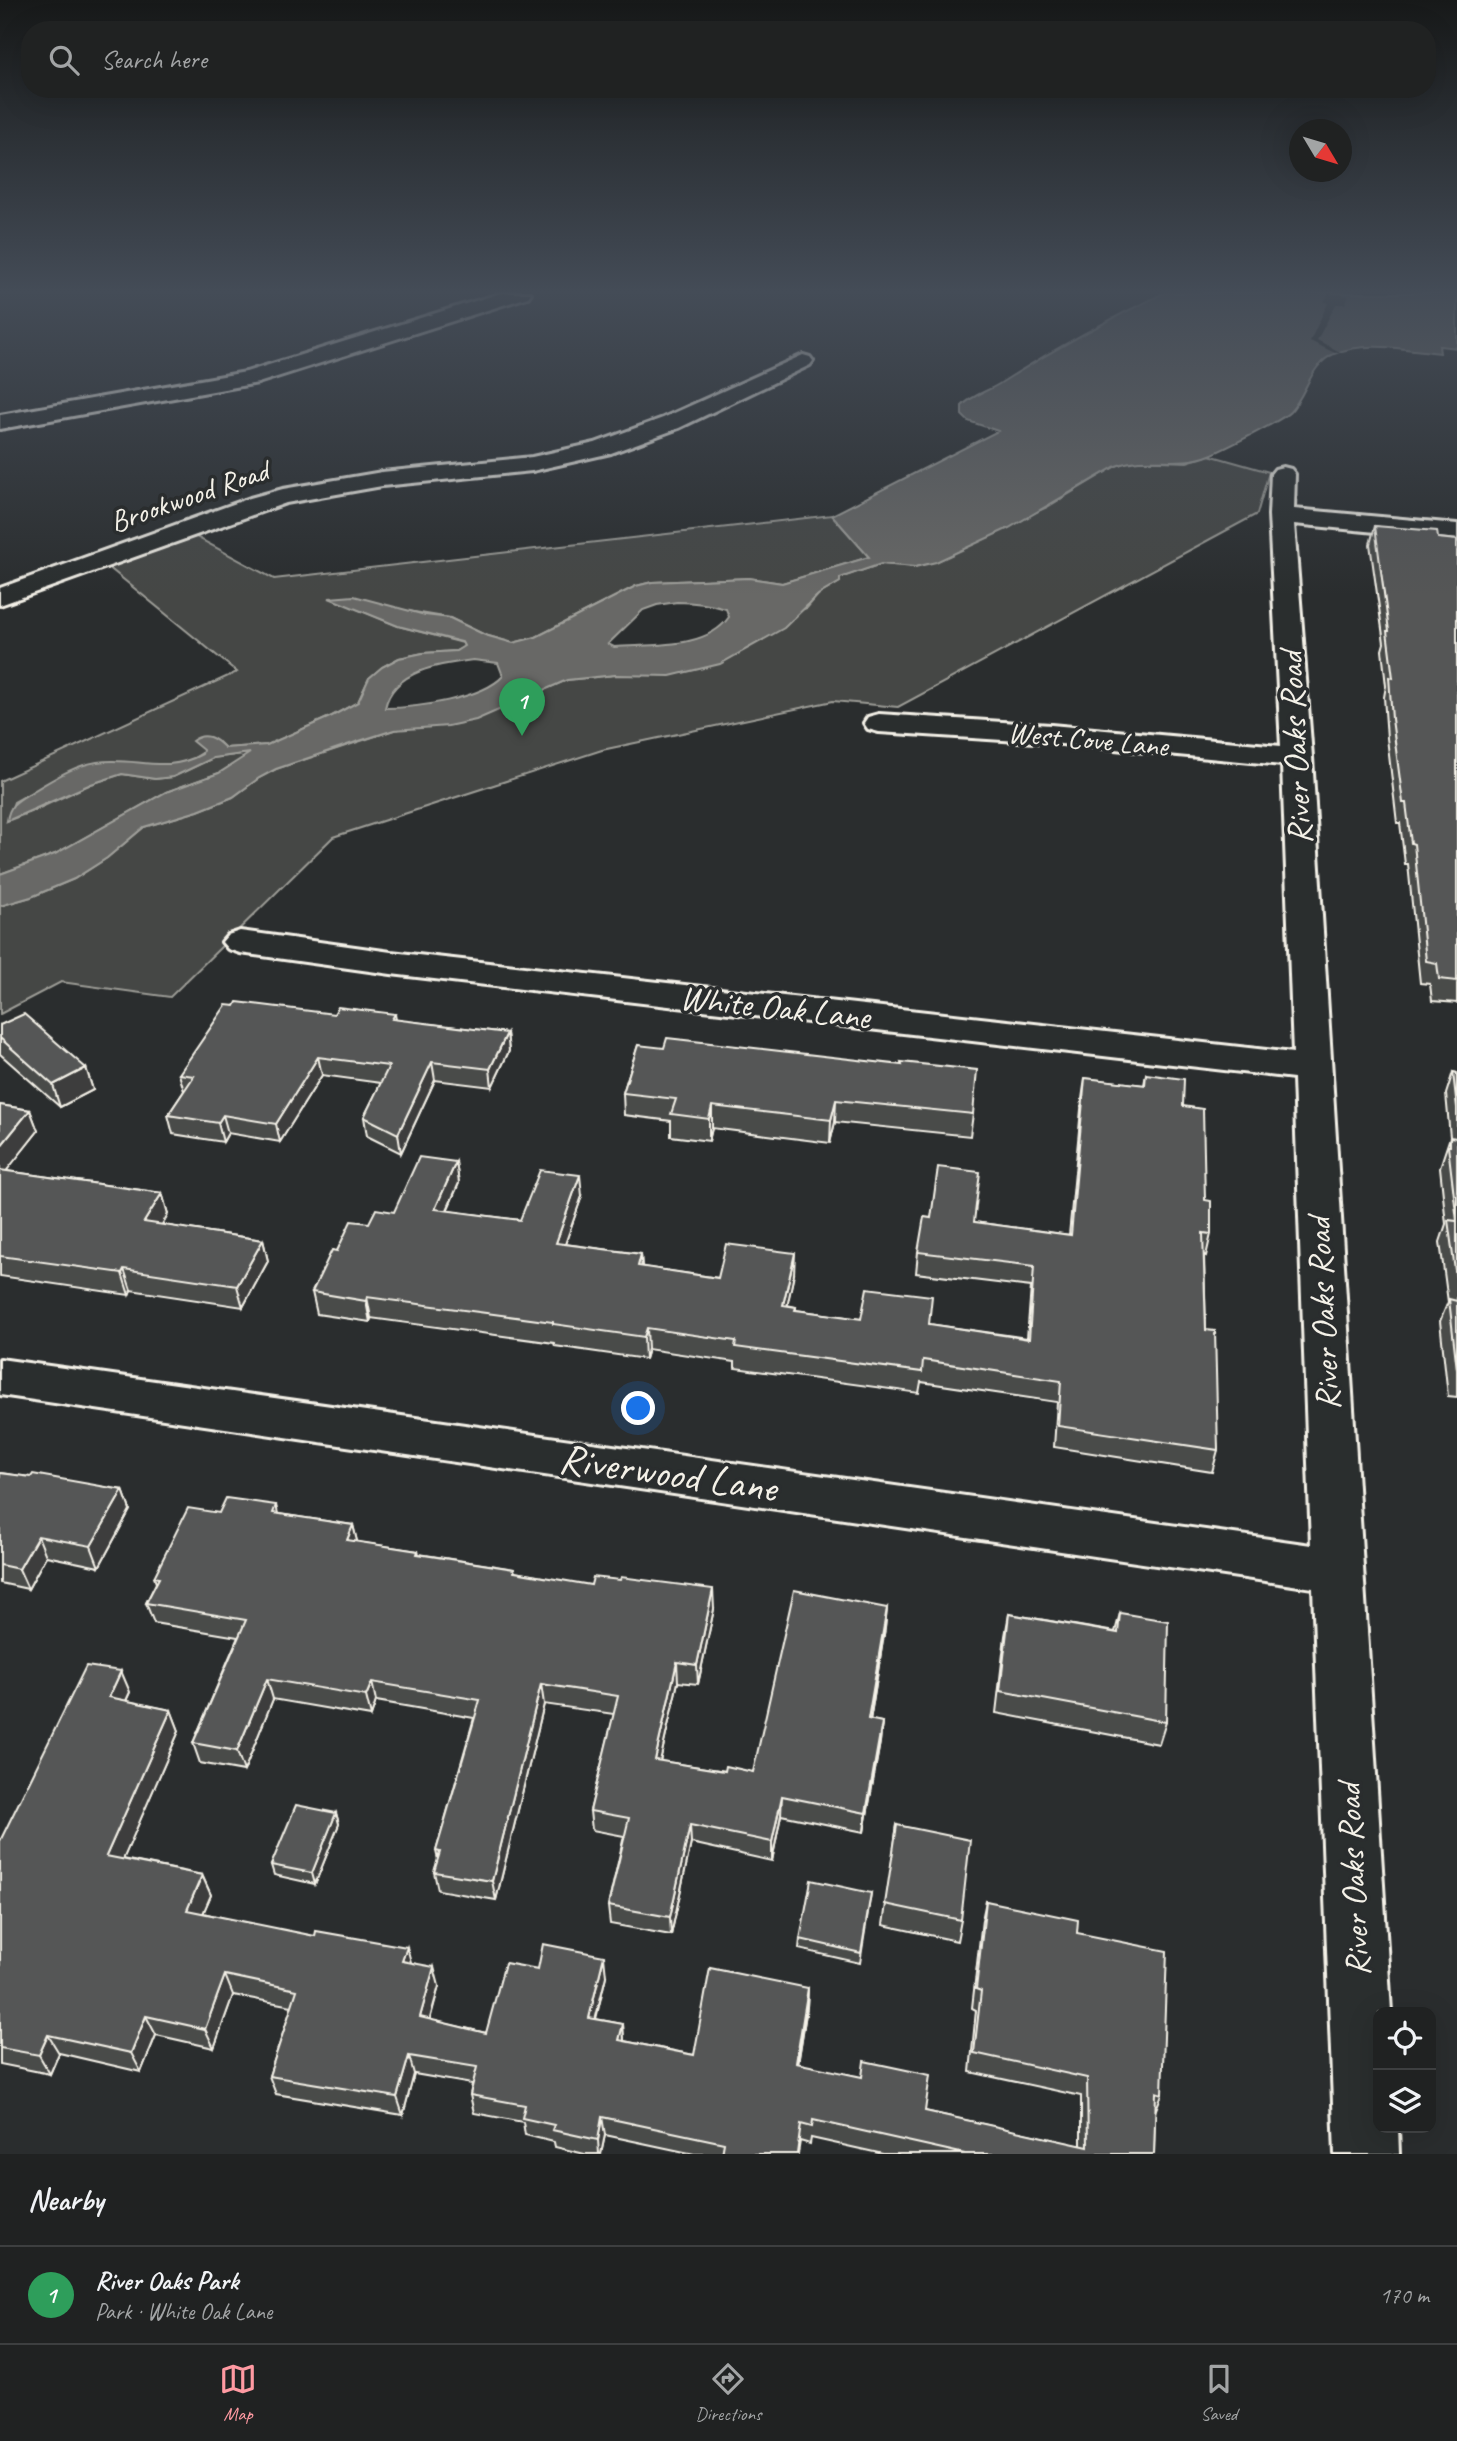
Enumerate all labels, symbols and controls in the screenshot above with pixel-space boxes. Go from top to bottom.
search box [21,21,1436,98]
icon: search [45,41,83,79]
text: Search here [101,43,207,76]
north arrow [1289,119,1352,182]
street label: Brookwood Road [105,450,277,541]
street label: River Oaks Road [1267,645,1323,846]
pin: 1 [499,678,545,736]
street label: West Cove Lane [1007,713,1172,765]
street label: White Oak Lane [678,975,875,1040]
street label: River Oaks Road [1295,1211,1351,1412]
your location [621,1391,655,1425]
street label: Riverwood Lane [556,1432,782,1515]
street label: River Oaks Road [1325,1777,1381,1978]
map controls [1373,2007,1436,2133]
button: locate [1373,2007,1436,2070]
button: layers [1373,2070,1436,2133]
text: Nearby [28,2181,104,2219]
text: River Oaks Park [95,2264,238,2297]
text: 1 [46,2281,56,2310]
text: 170 m [1380,2281,1429,2310]
text: Park · White Oak Lane [95,2297,272,2326]
tab: Map [219,2360,257,2426]
tab: Directions [695,2360,762,2426]
tab: Saved [1200,2360,1238,2426]

